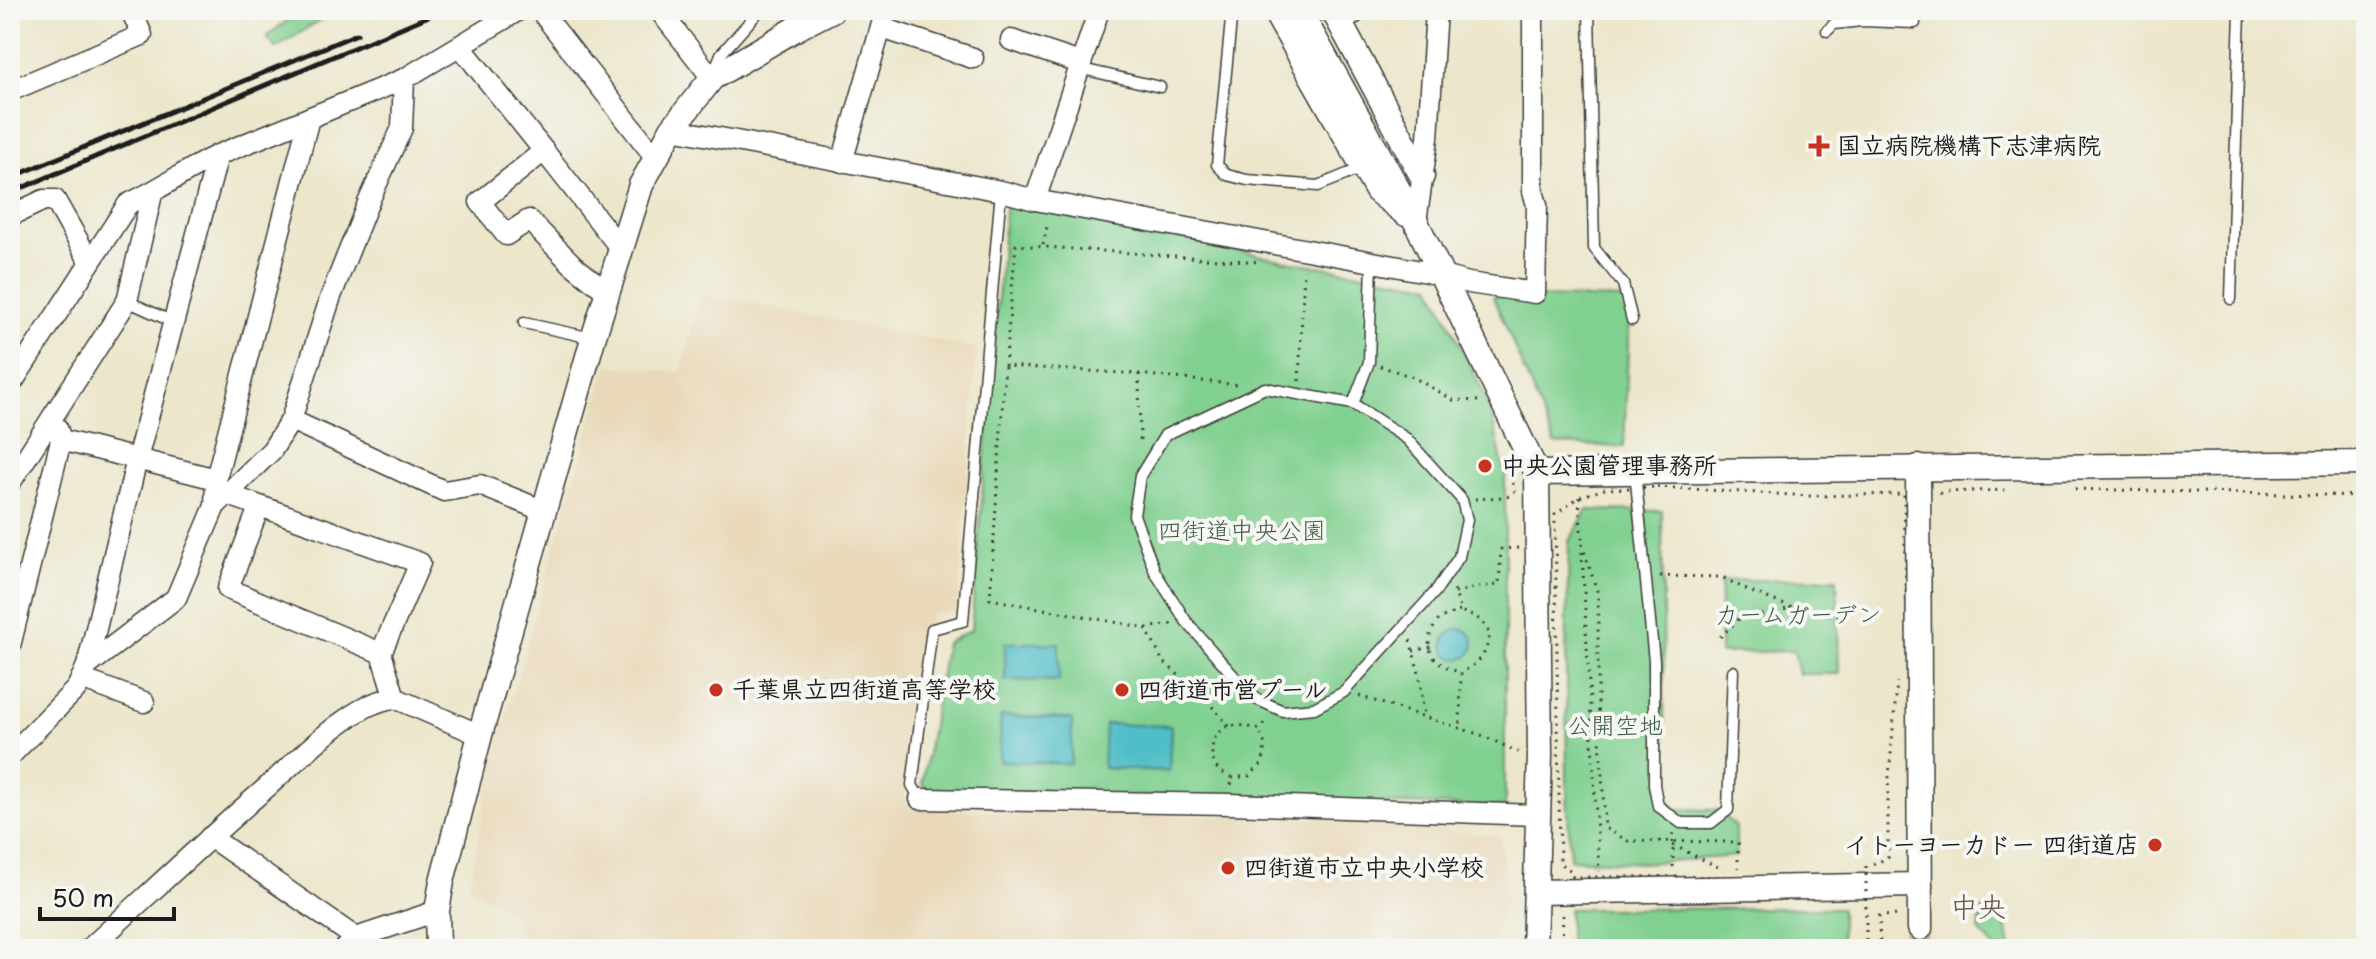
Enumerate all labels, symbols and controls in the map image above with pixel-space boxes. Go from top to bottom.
place label: 国立病院機構下志津病院 [1837,126,2101,162]
marker: 国立病院機構下志津病院 [1808,135,1830,157]
place label: 中央公園管理事務所 [1501,446,1717,482]
marker: 中央公園管理事務所 [1476,457,1494,475]
park label: 四街道中央公園 [1158,511,1326,547]
park label: カームガーデン [1714,595,1882,631]
place label: 千葉県立四街道高等学校 [732,670,996,706]
place label: 四街道市営プール [1138,670,1328,706]
marker: 千葉県立四街道高等学校 [707,681,725,699]
marker: 四街道市営プール [1113,681,1131,699]
park label: 公開空地 [1567,706,1663,742]
place label: イトーヨーカドー 四街道店 [1844,825,2139,861]
marker: イトーヨーカドー 四街道店 [2146,836,2164,854]
place label: 四街道市立中央小学校 [1244,848,1484,884]
marker: 四街道市立中央小学校 [1219,859,1237,877]
scale bar [40,871,174,921]
text: 50 m [52,879,114,915]
district label: 中央 [1950,884,2006,927]

